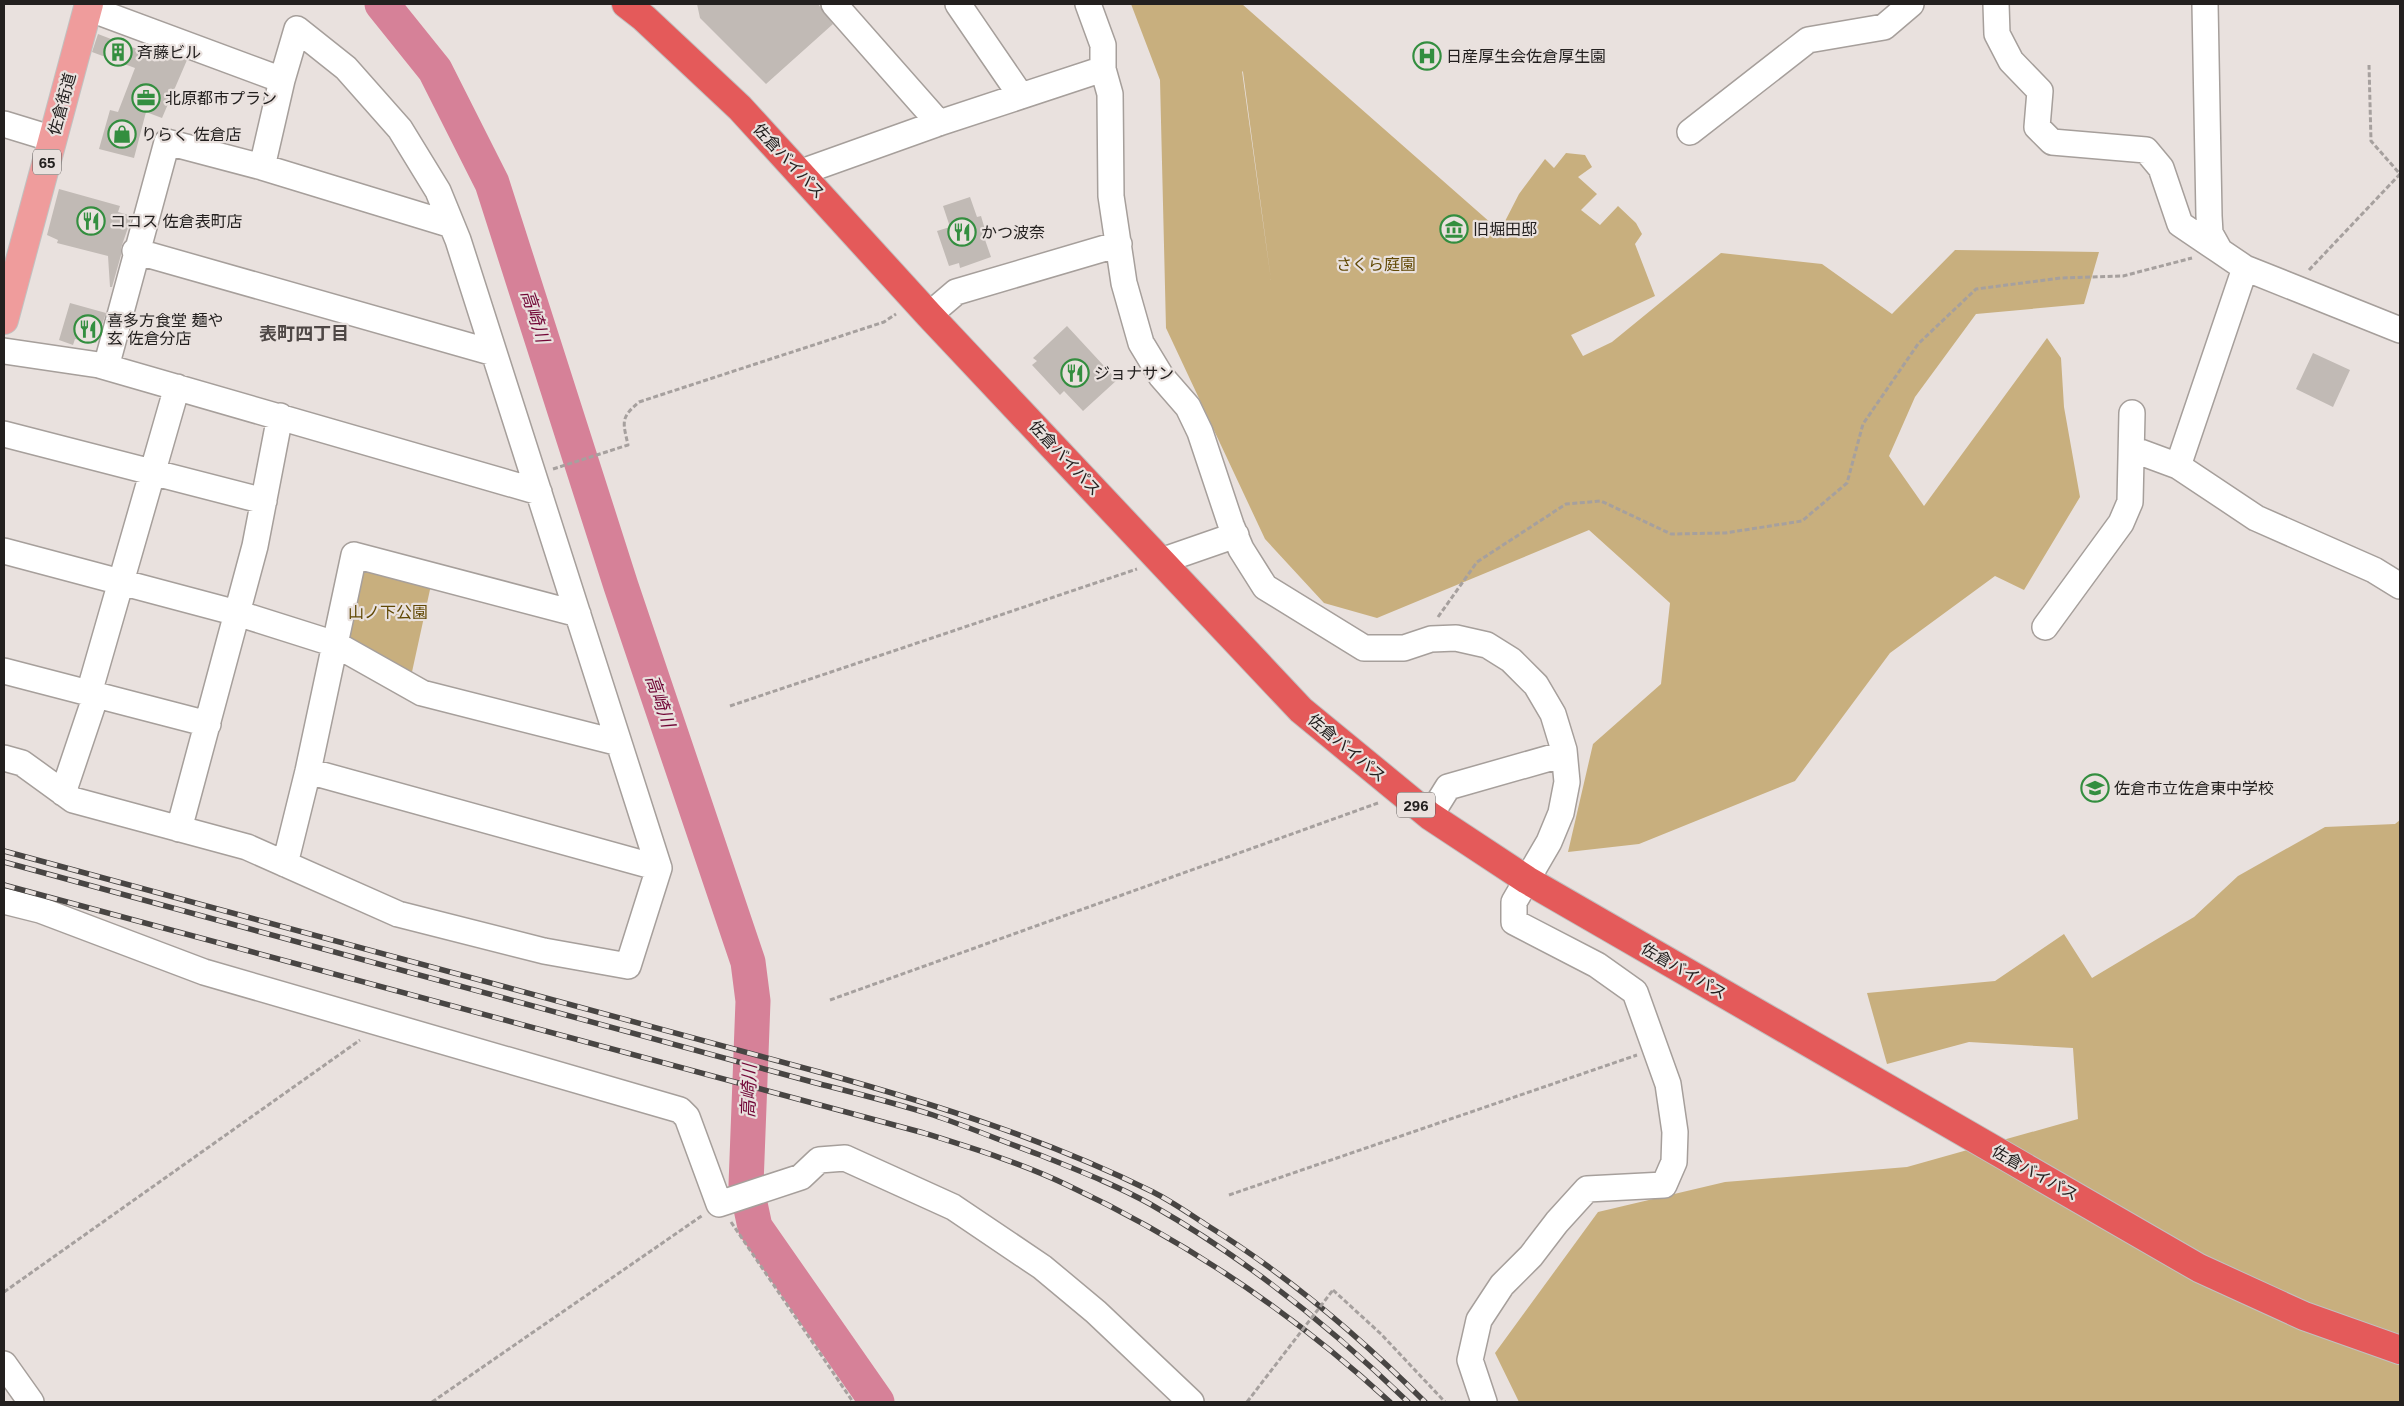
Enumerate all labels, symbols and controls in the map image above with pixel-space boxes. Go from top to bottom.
building icon: 斉藤ビル [103,37,133,67]
hospital icon: 日産厚生会佐倉厚生園 [1412,41,1442,71]
place label: 斉藤ビル [137,44,201,61]
place label: 日産厚生会佐倉厚生園 [1446,48,1606,65]
street label: 佐倉街道 [46,71,78,137]
office icon: 北原都市プラン [131,83,161,113]
place label: 北原都市プラン [165,90,277,107]
shop icon: りらく 佐倉店 [107,119,137,149]
street label: 佐倉バイパス [750,120,828,202]
place label: りらく 佐倉店 [141,126,241,143]
road number: 65 [33,150,61,174]
restaurant icon: ココス 佐倉表町店 [76,206,106,236]
place label: ココス 佐倉表町店 [110,213,242,230]
museum icon: 旧堀田邸 [1439,214,1469,244]
restaurant icon: かつ波奈 [947,217,977,247]
place label: 旧堀田邸 [1473,221,1537,238]
place label: かつ波奈 [981,224,1045,241]
park label: さくら庭園 [1336,256,1416,273]
water label: 高崎川 [517,287,553,347]
place label: 喜多方食堂 麺や 玄 佐倉分店 [107,312,223,347]
restaurant icon: 喜多方食堂 麺や 玄 佐倉分店 [73,314,103,344]
district label: 表町四丁目 [259,324,349,344]
restaurant icon: ジョナサン [1060,358,1090,388]
place label: ジョナサン [1094,365,1174,382]
street label: 佐倉バイパス [1026,417,1104,499]
park label: 山ノ下公園 [348,604,428,621]
water label: 高崎川 [642,672,679,732]
street label: 佐倉バイパス [1305,711,1389,785]
school or university icon: 佐倉市立佐倉東中学校 [2080,773,2110,803]
place label: 佐倉市立佐倉東中学校 [2114,780,2274,797]
road number: 296 [1397,792,1435,818]
street label: 佐倉バイパス [1638,940,1730,1002]
water label: 高崎川 [738,1062,760,1118]
street label: 佐倉バイパス [1989,1142,2081,1204]

